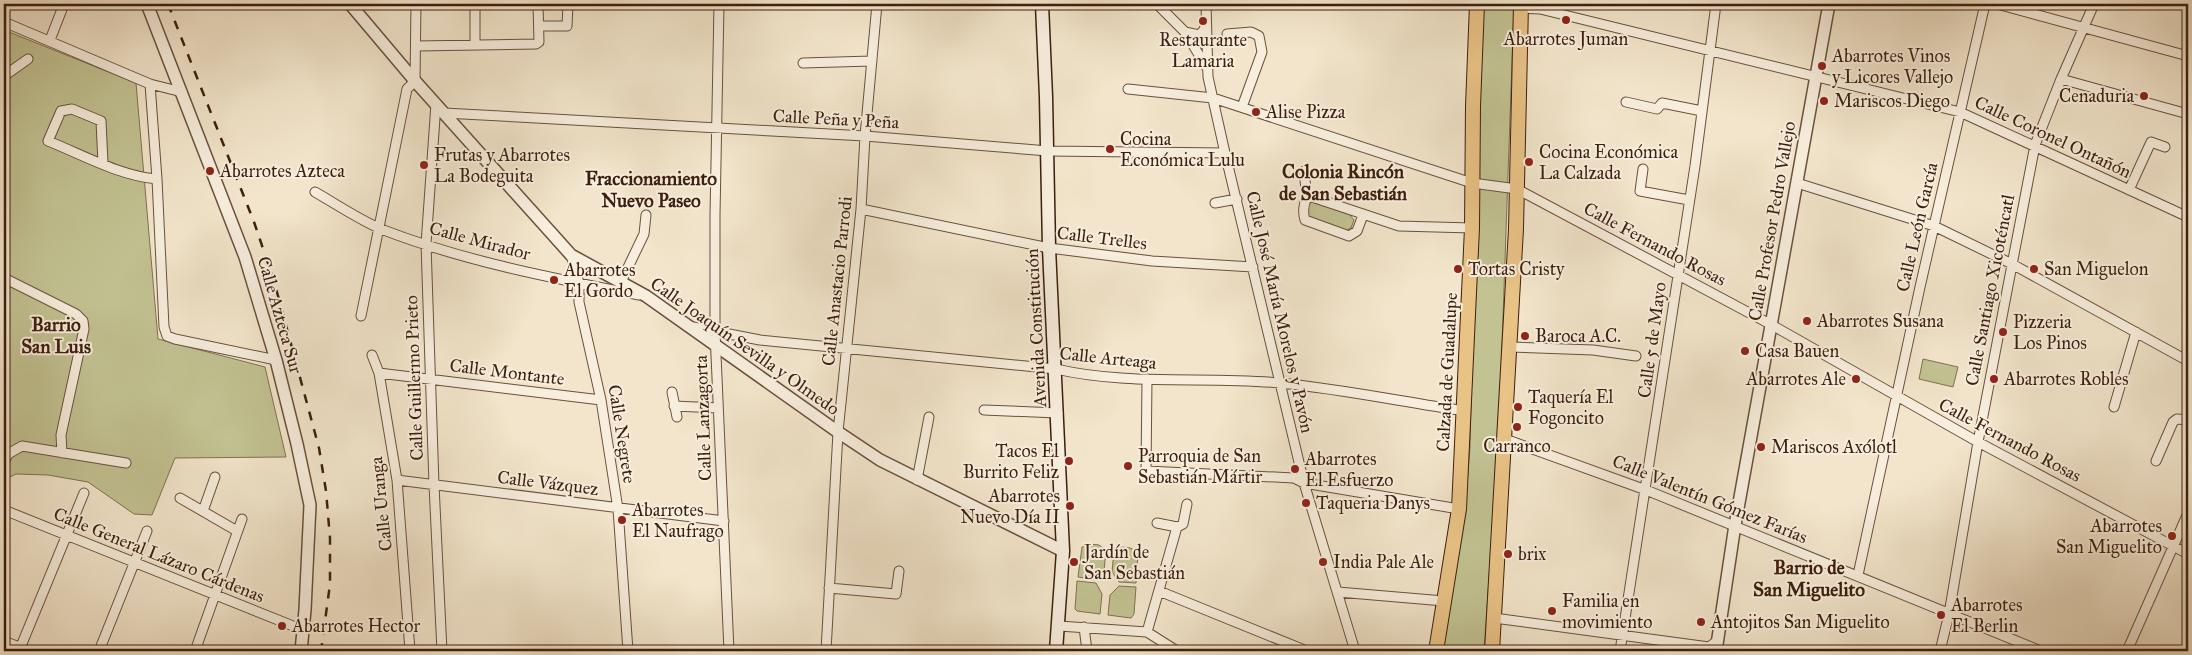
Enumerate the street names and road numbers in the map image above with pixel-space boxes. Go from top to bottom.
street label: Calle Coronel Ontañón [1971,91,2135,183]
street label: Calle Peña y Peña [772,105,900,133]
street label: Calle Profesor Pedro Vallejo [1744,119,1800,323]
street label: Calle León García [1891,160,1943,294]
street label: Calle José María Morelos y Pavón [1240,189,1319,436]
street label: Calle Santiago Xicoténcatl [1961,192,2020,388]
street label: Calle Anastacio Parrodi [817,195,857,367]
street label: Calle Fernando Rosas [1580,197,1730,291]
street label: Calle Mirador [427,217,533,265]
street label: Calle Trelles [1056,222,1148,254]
street label: Avenida Constitución [1021,248,1051,409]
street label: Calle Azteca Sur [253,254,307,376]
street label: Calle Joaquín Sevilla y Olmedo [646,272,844,421]
street label: Calle 5 de Mayo [1633,281,1671,399]
street label: Calzada de Guadalupe [1432,292,1462,452]
street label: Calle Guillermo Prieto [400,295,428,461]
street label: Calle Arteaga [1058,342,1158,375]
street label: Calle Montante [448,354,566,390]
street label: Calle Lanzagorta [690,354,717,481]
street label: Calle Negrete [602,383,641,485]
street label: Calle Fernando Rosas [1935,393,2085,487]
street label: Calle Valentín Gómez Farías [1609,450,1811,548]
street label: Calle Uranga [365,455,398,552]
street label: Calle Vázquez [496,466,600,501]
street label: Calle General Lázaro Cárdenas [50,503,268,607]

